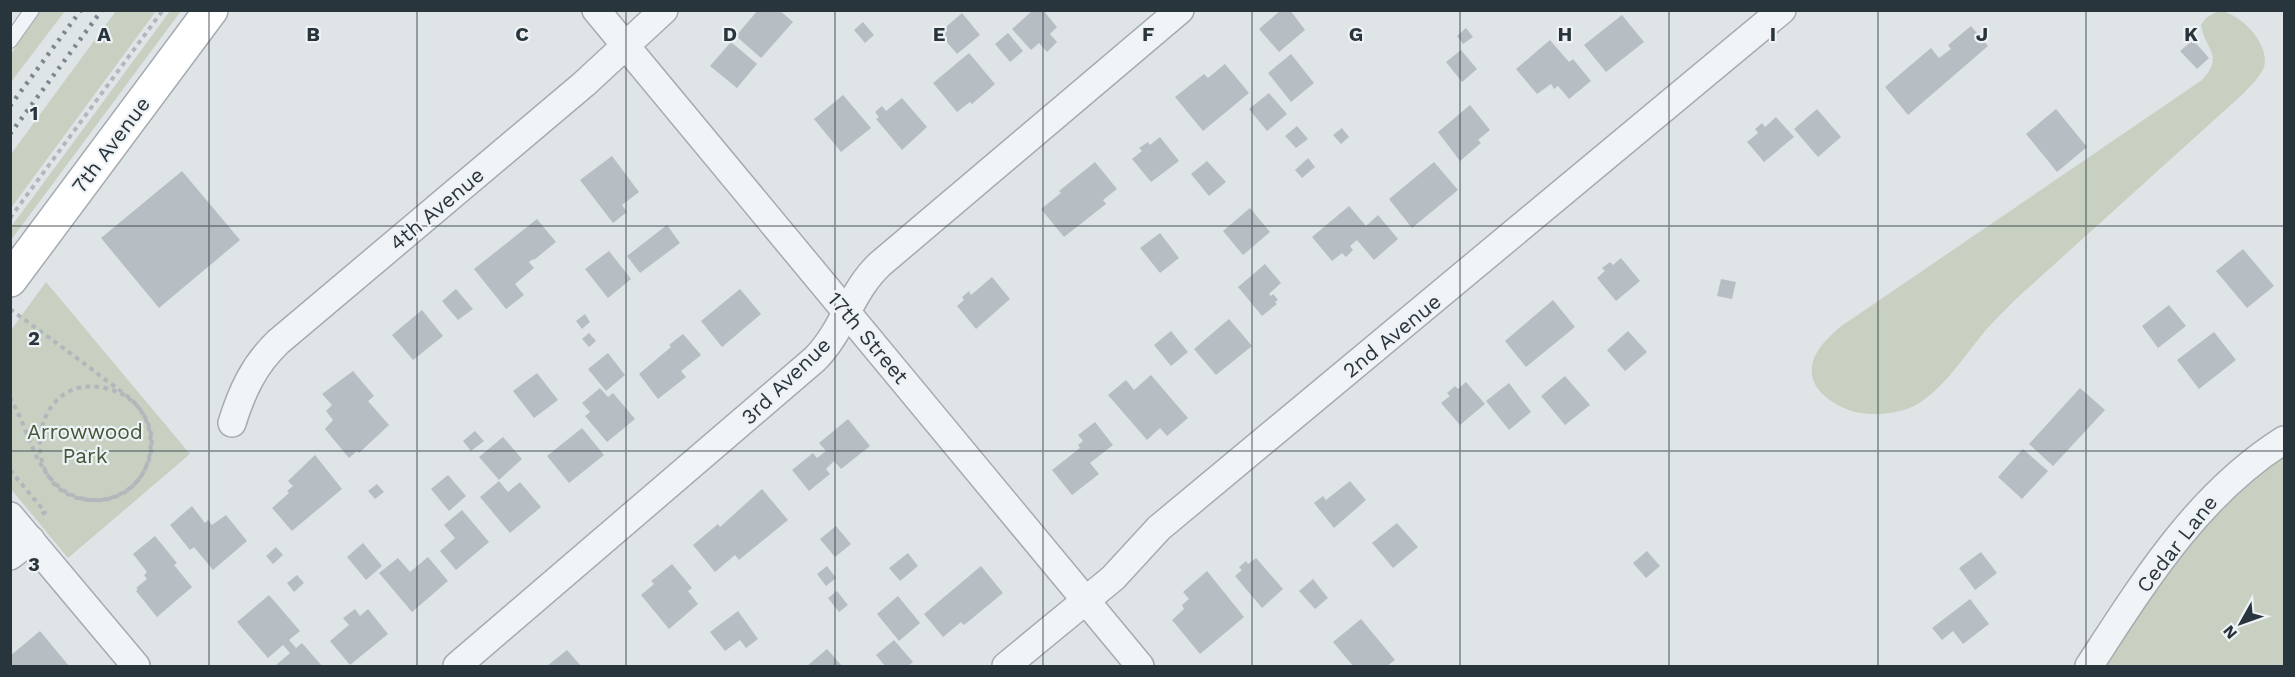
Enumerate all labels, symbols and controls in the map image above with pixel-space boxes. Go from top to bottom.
text: A [97,22,111,46]
text: B [306,22,320,46]
text: C [515,22,529,46]
text: D [723,22,737,46]
text: E [933,22,945,46]
text: F [1142,22,1154,46]
text: G [1349,22,1363,46]
text: H [1558,22,1572,46]
text: I [1770,22,1776,46]
text: J [1976,22,1988,46]
text: K [2184,22,2198,46]
street label: 7th Avenue [66,92,155,198]
text: 1 [30,101,38,125]
street label: 4th Avenue [385,162,489,255]
street label: 17th Street [823,287,914,389]
street label: 2nd Avenue [1338,288,1446,383]
text: 2 [28,326,40,350]
street label: 3rd Avenue [736,332,835,429]
park label: Arrowwood Park [27,419,143,468]
street label: Cedar Lane [2131,490,2222,597]
text: 3 [28,552,40,576]
north arrow [2211,593,2271,653]
text: N [2219,622,2241,643]

